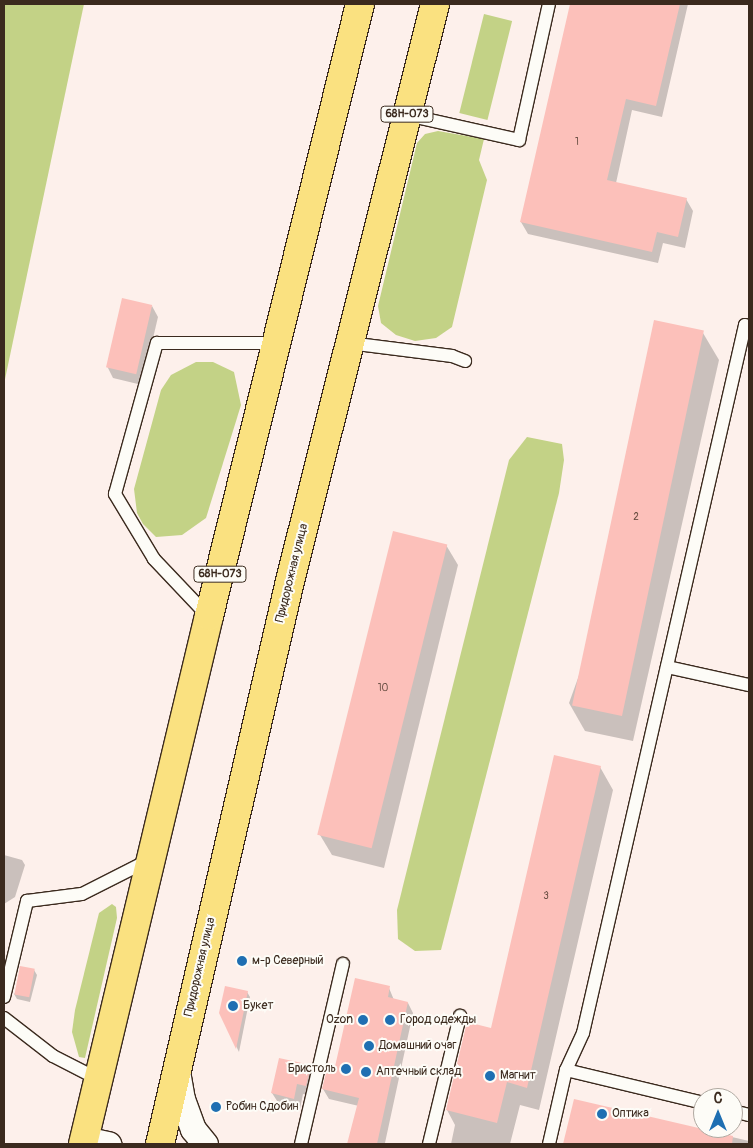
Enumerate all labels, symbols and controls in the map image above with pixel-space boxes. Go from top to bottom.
road number: 68Н-073 [380,106,434,122]
house number: 1 [575,137,579,149]
house number: 2 [633,512,639,524]
street label: Придорожная улица [273,522,311,624]
road number: 68Н-073 [192,566,248,582]
house number: 10 [378,683,388,695]
house number: 3 [543,891,549,903]
street label: Придорожная улица [182,916,218,1018]
place label: м-р Северный [252,954,324,968]
marker: м-р Северный [236,955,248,967]
place label: Букет [243,999,273,1013]
marker: Букет [227,1000,239,1012]
place label: Ozon [326,1013,353,1027]
place label: Город одежды [400,1013,476,1027]
marker: Ozon [357,1014,369,1026]
marker: Город одежды [384,1014,396,1026]
place label: Домашний очаг [379,1039,456,1053]
marker: Домашний очаг [363,1040,375,1052]
place label: Бристоль [288,1062,336,1076]
marker: Бристоль [340,1063,352,1075]
place label: Аптечный склад [376,1065,461,1079]
marker: Аптечный склад [360,1066,372,1078]
place label: Магнит [500,1069,536,1083]
marker: Магнит [484,1070,496,1082]
north arrow [693,1088,743,1138]
text: С [714,1090,722,1107]
place label: Робин Сдобин [226,1100,298,1114]
marker: Робин Сдобин [210,1101,222,1113]
place label: Оптика [612,1107,649,1121]
marker: Оптика [596,1108,608,1120]

